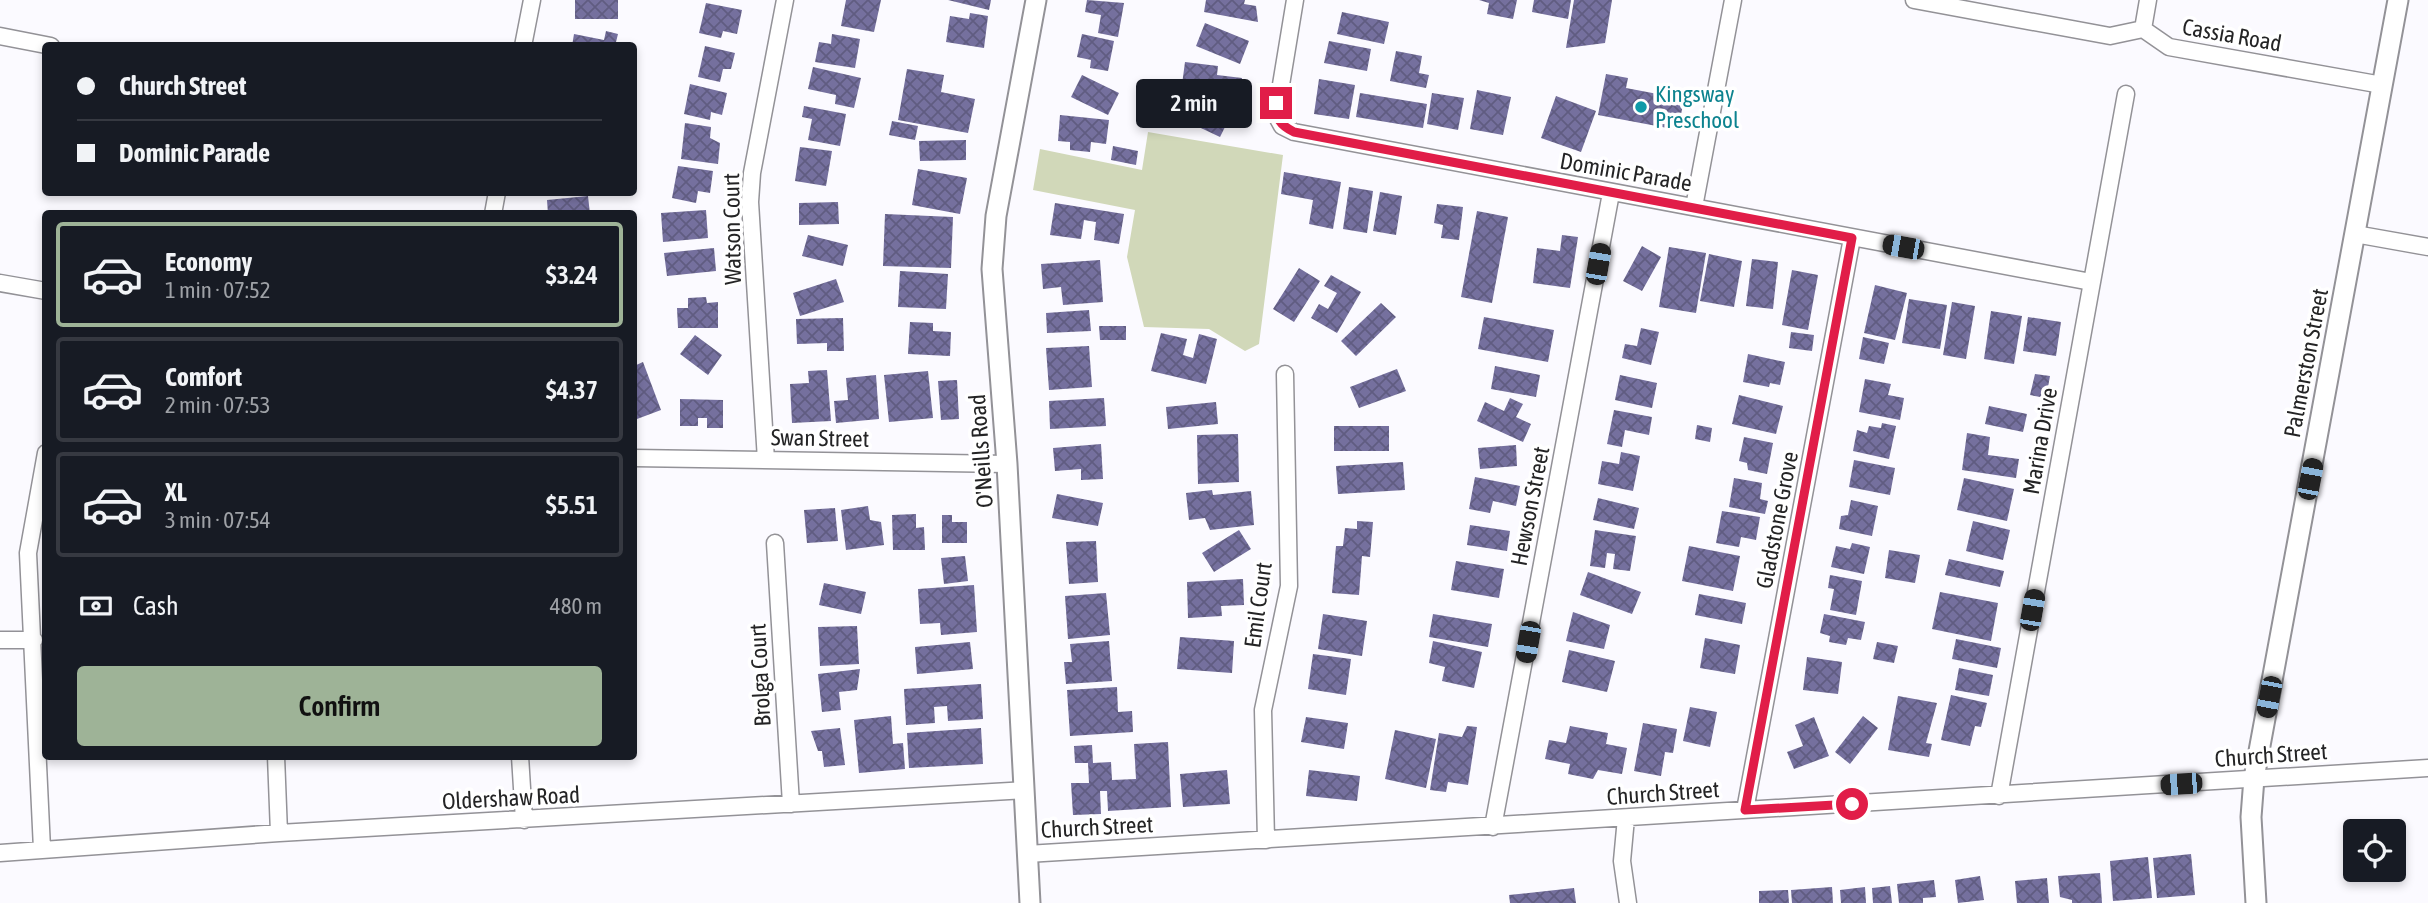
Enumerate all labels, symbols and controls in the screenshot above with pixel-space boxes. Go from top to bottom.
street label: Cassia Road [2180,13,2284,57]
text: Church Street [119,71,246,101]
callout: 2 min [1136,78,1252,128]
place label: Kingsway Preschool [1655,81,1739,133]
route end [1260,87,1292,119]
text: 2 min [1171,90,1217,116]
marker: Kingsway Preschool [1633,99,1649,115]
text: Dominic Parade [119,138,270,168]
street label: Dominic Parade [1558,148,1694,196]
street label: Watson Court [718,173,746,285]
car [1881,233,1926,261]
car [1585,241,1612,287]
icon: car [81,243,144,306]
text: Economy [165,247,252,277]
text: $3.24 [546,260,598,290]
text: 1 min · 07:52 [165,277,271,303]
street label: Palmerston Street [2279,286,2333,440]
icon: car [81,358,144,421]
text: Comfort [165,362,242,392]
text: $4.37 [546,375,598,405]
street label: Marina Drive [2018,386,2062,496]
text: 2 min · 07:53 [165,392,271,418]
street label: O'Neills Road [964,393,998,509]
street label: Swan Street [771,424,869,452]
street label: Hewson Street [1506,444,1554,568]
street label: Gladstone Grove [1751,449,1803,591]
car [2296,456,2325,502]
icon: car [81,473,144,536]
text: XL [165,477,187,507]
text: $5.51 [546,490,598,520]
text: 3 min · 07:54 [165,507,271,533]
street label: Emil Court [1239,560,1277,650]
icon: cash [77,587,115,625]
car [2019,587,2046,633]
text: Cash [133,591,179,621]
text: 480 m [550,593,602,619]
car [1515,619,1542,665]
street label: Brolga Court [744,623,776,727]
button: Confirm [77,666,602,746]
car [2255,674,2284,720]
street label: Church Street [2214,738,2328,772]
car [2160,772,2203,796]
street label: Church Street [1606,776,1720,810]
street label: Oldershaw Road [441,781,581,815]
route start [1836,788,1868,820]
street label: Church Street [1040,811,1154,843]
map controls [2343,819,2406,882]
button: locate [2343,819,2406,882]

